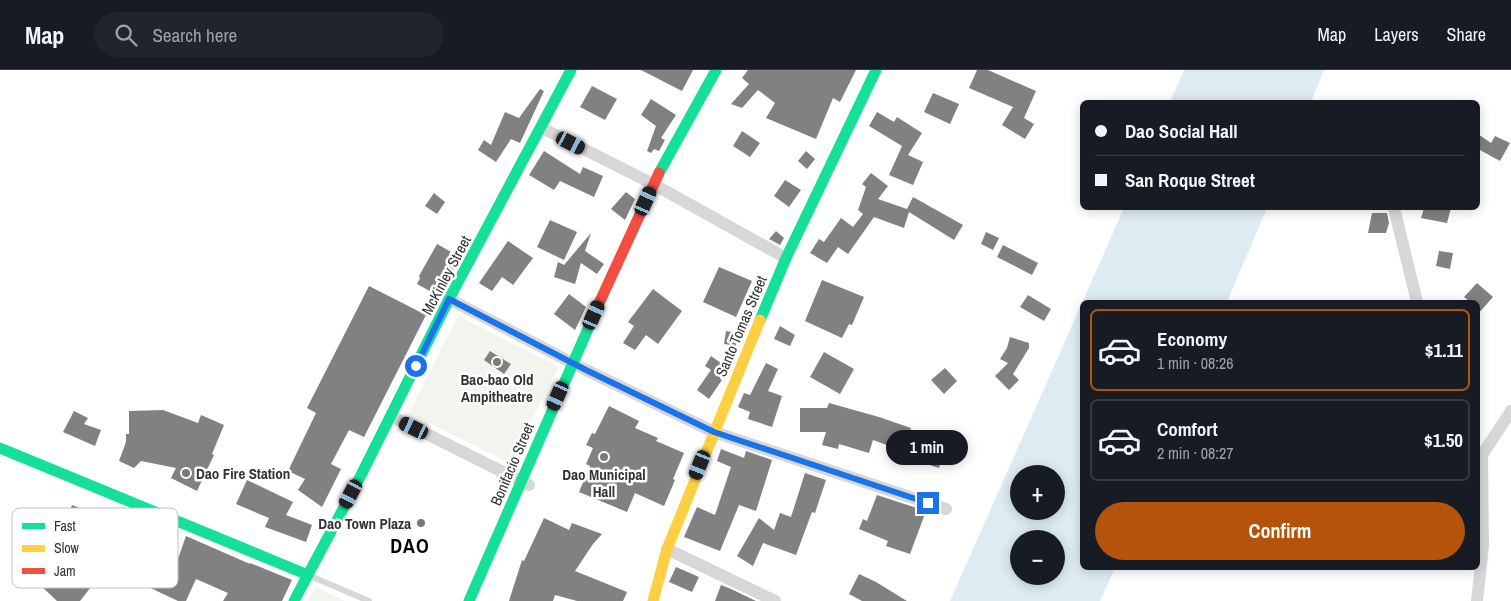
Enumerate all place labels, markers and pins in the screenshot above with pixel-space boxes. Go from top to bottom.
marker: Bao-bao Old Ampitheatre [491,356,503,368]
place label: Bao-bao Old Ampitheatre [460,369,534,407]
marker: Dao Municipal Hall [598,451,610,463]
place label: Dao Fire Station [196,463,290,484]
place label: Dao Municipal Hall [562,464,646,502]
marker: Dao Fire Station [180,467,192,479]
place label: Dao Town Plaza [318,513,411,534]
marker: Dao Town Plaza [415,517,427,529]

